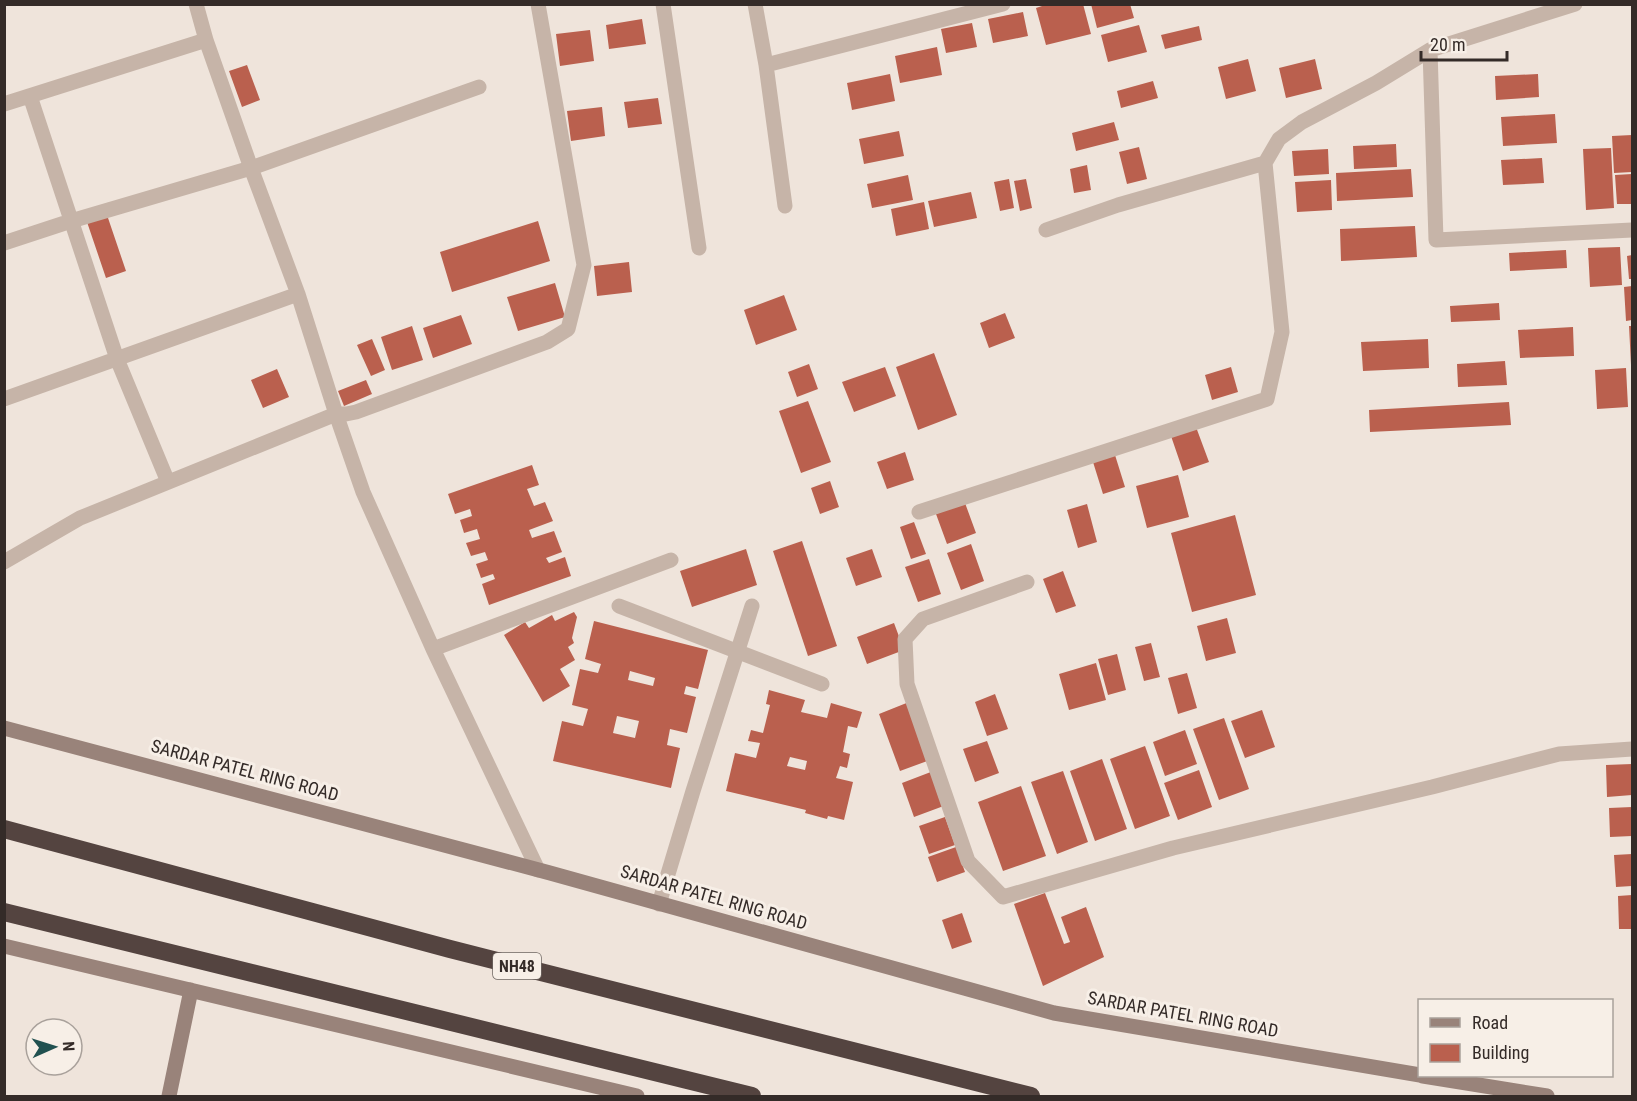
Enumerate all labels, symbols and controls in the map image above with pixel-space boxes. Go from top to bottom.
scale bar [1421,24,1506,62]
text: 20 m [1430,34,1465,55]
street label: SARDAR PATEL RING ROAD [149,735,341,805]
street label: SARDAR PATEL RING ROAD [618,860,810,934]
road number: NH48 [493,953,541,979]
street label: SARDAR PATEL RING ROAD [1086,987,1280,1041]
legend [1418,999,1613,1077]
text: Road [1472,1012,1508,1033]
north arrow [24,1017,84,1077]
text: N [59,1041,78,1052]
text: Building [1472,1042,1529,1063]

